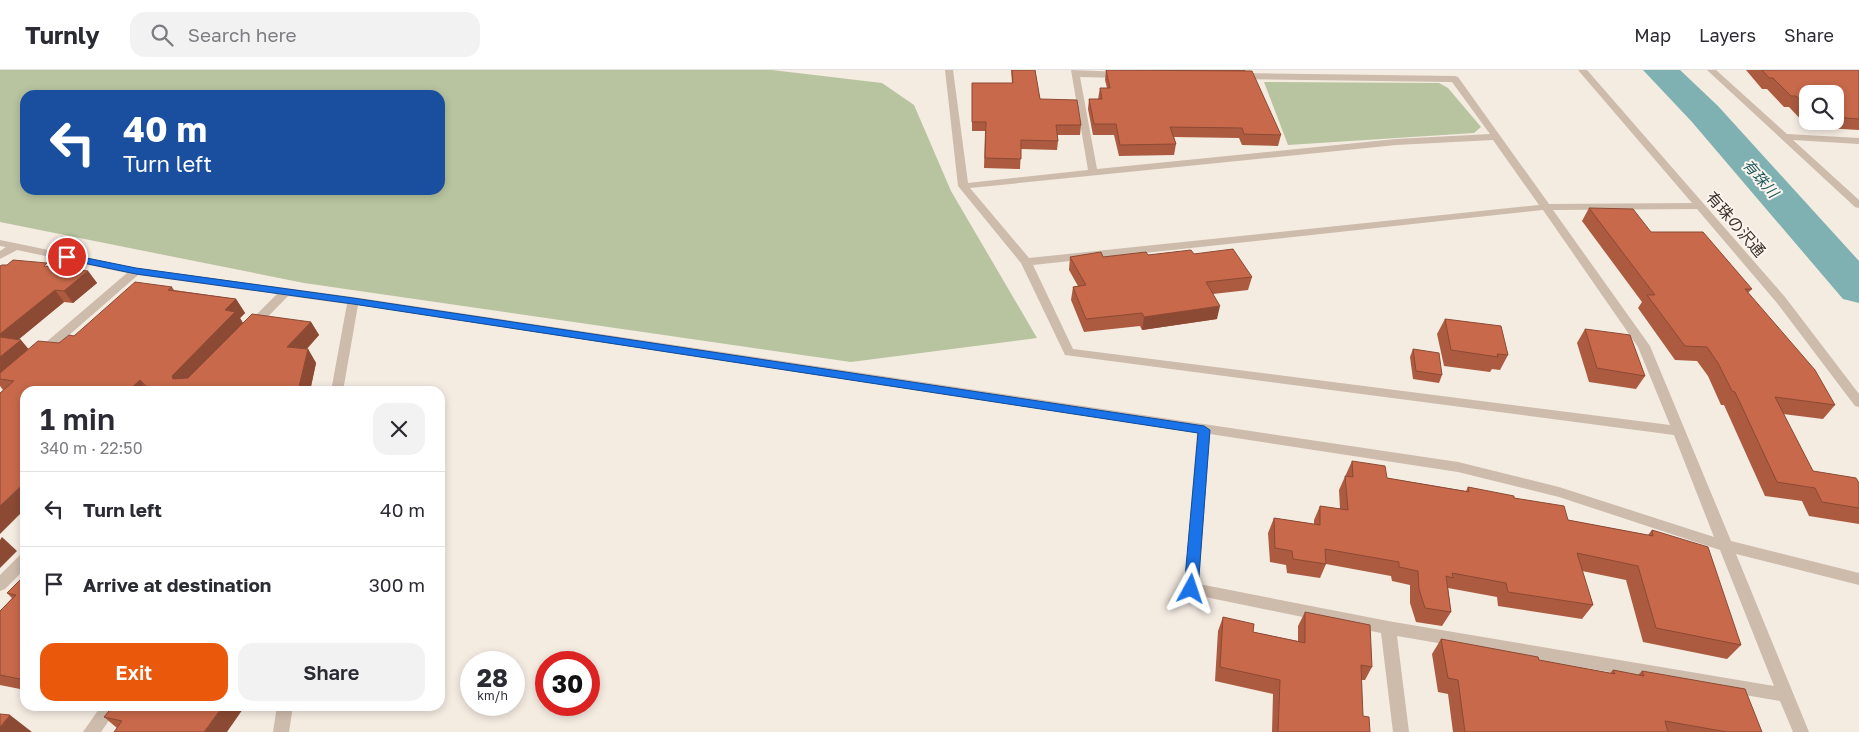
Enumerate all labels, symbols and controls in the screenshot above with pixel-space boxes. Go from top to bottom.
search box [130,12,480,57]
text: Turnly [25,20,100,49]
icon: search [148,21,176,49]
text: Search here [188,23,297,46]
text: Map [1634,24,1671,46]
text: Layers [1699,24,1756,46]
text: Share [1784,24,1834,46]
map controls [1799,85,1844,130]
button: search [1799,85,1844,130]
text: 40 m [123,108,207,150]
icon: left [40,110,105,175]
text: Turn left [123,150,212,177]
water label: 有珠川 [1739,155,1784,202]
street label: 有珠の沢通 [1702,187,1770,261]
pin [46,236,88,278]
icon: arrive [53,243,81,271]
text: 1 min [40,401,115,437]
button: close [373,403,425,455]
text: 340 m · 22:50 [40,438,143,458]
icon: left [40,495,68,523]
text: Turn left [83,498,162,521]
text: 40 m [380,498,425,521]
position arrow [1164,562,1216,614]
icon: arrive [40,570,68,598]
text: Arrive at destination [83,573,271,596]
text: 300 m [369,573,425,596]
button: Exit [40,643,228,701]
button: Share [238,643,425,701]
speed limit sign: 30 [535,651,600,716]
text: 28 [477,662,508,693]
text: km/h [477,688,508,703]

